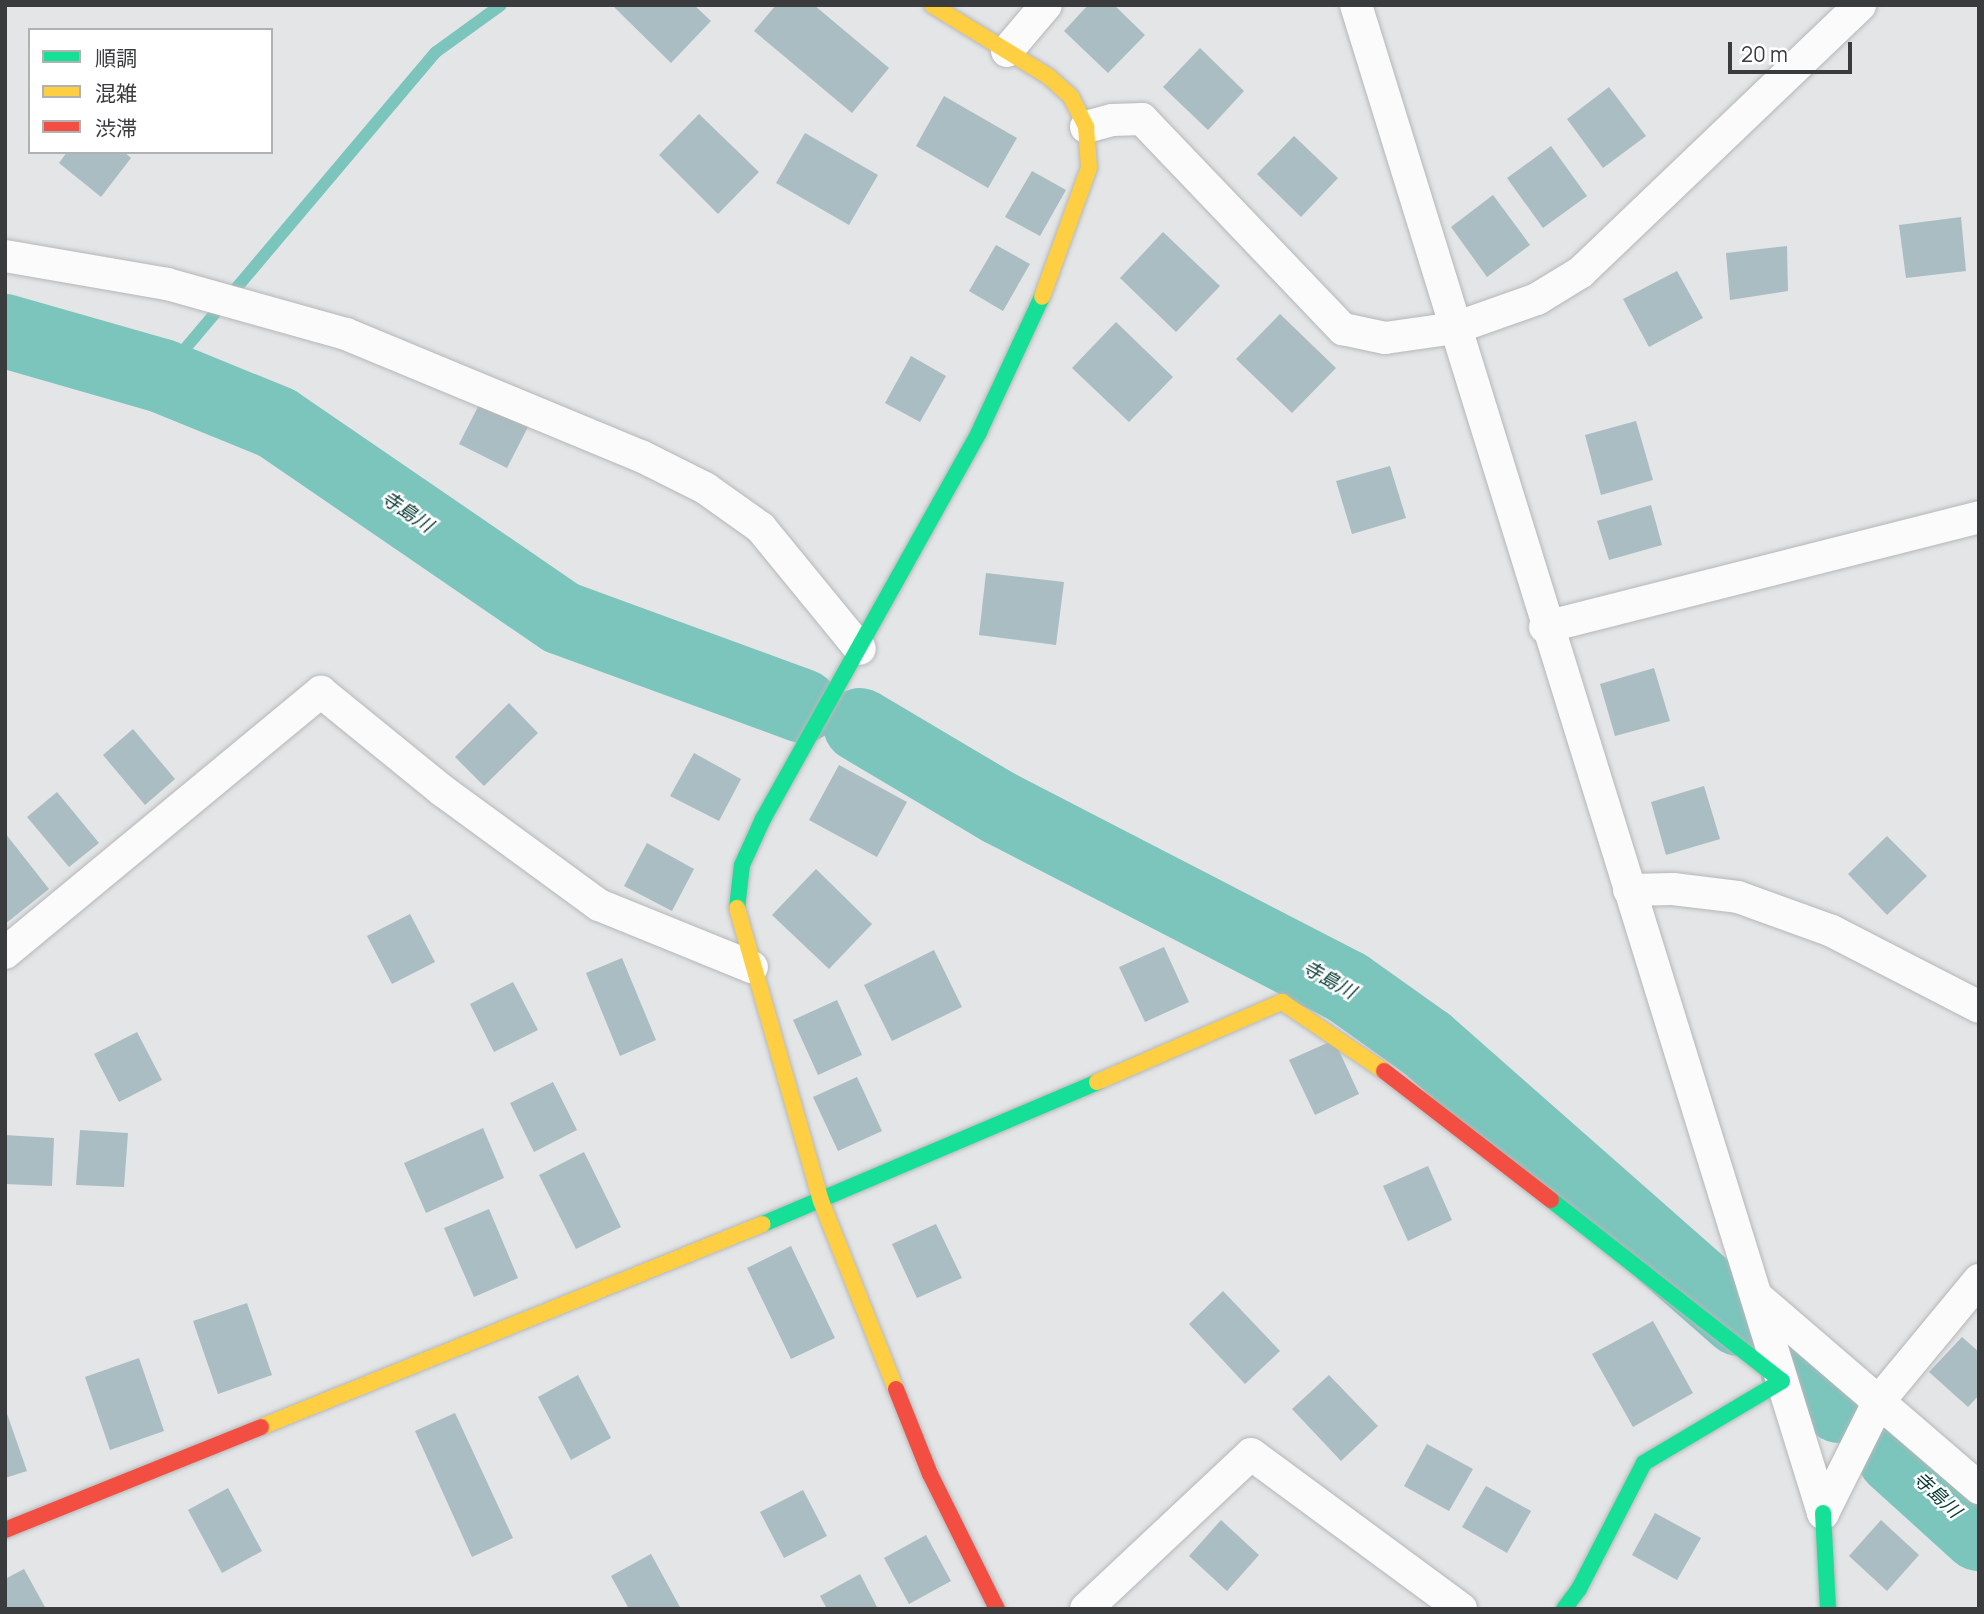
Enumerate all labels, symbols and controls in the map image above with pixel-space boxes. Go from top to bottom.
legend [28,28,273,154]
scale bar [1732,28,1856,72]
text: 20 m [1741,40,1788,68]
text: 順調 [95,44,137,72]
text: 混雑 [95,79,137,107]
text: 渋滞 [95,114,137,142]
water label: 寺島川 [377,487,437,537]
water label: 寺島川 [1299,956,1359,1004]
water label: 寺島川 [1908,1467,1966,1523]

